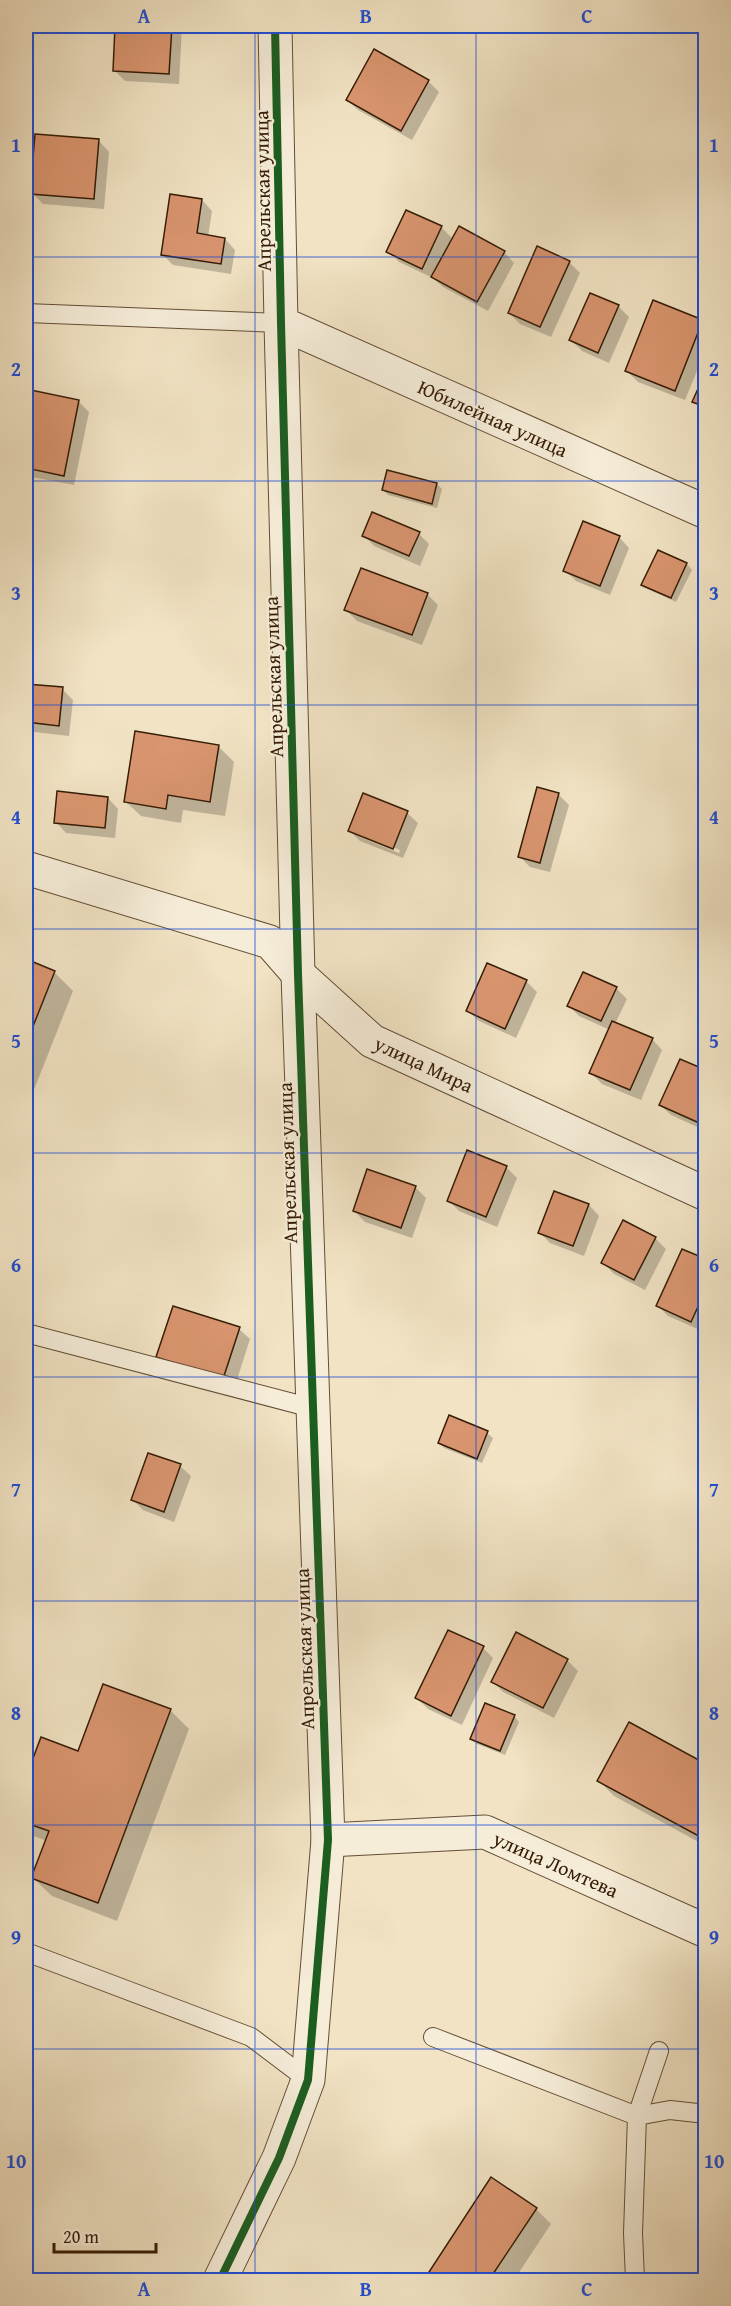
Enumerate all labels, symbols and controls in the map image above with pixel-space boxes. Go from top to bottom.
text: A [138,1,151,30]
text: B [360,1,372,30]
text: C [581,1,593,30]
street label: Апрельская улица [246,110,278,272]
text: 1 [11,130,21,159]
text: 1 [709,130,719,159]
text: 2 [11,354,21,383]
text: 2 [709,354,719,383]
street label: Юбилейная улица [413,372,573,464]
text: 3 [11,578,21,607]
text: 3 [709,578,719,607]
street label: Апрельская улица [256,595,290,758]
text: 4 [11,802,21,831]
text: 4 [709,802,719,831]
text: 5 [11,1026,21,1055]
text: 5 [709,1026,719,1055]
street label: улица Мира [369,1028,479,1100]
street label: Апрельская улица [270,1081,304,1244]
text: 6 [11,1250,21,1279]
text: 6 [709,1250,719,1279]
text: 7 [11,1474,21,1503]
text: 7 [709,1474,719,1503]
street label: Апрельская улица [287,1567,321,1730]
text: 8 [11,1698,21,1727]
text: 8 [709,1698,719,1727]
street label: улица Ломтева [488,1823,623,1905]
text: 9 [11,1922,21,1951]
text: 9 [709,1922,719,1951]
text: 10 [6,2146,26,2175]
text: 10 [704,2146,724,2175]
scale bar [54,2216,156,2254]
text: 20 m [63,2223,99,2250]
text: A [138,2274,151,2303]
text: B [360,2274,372,2303]
text: C [581,2274,593,2303]

